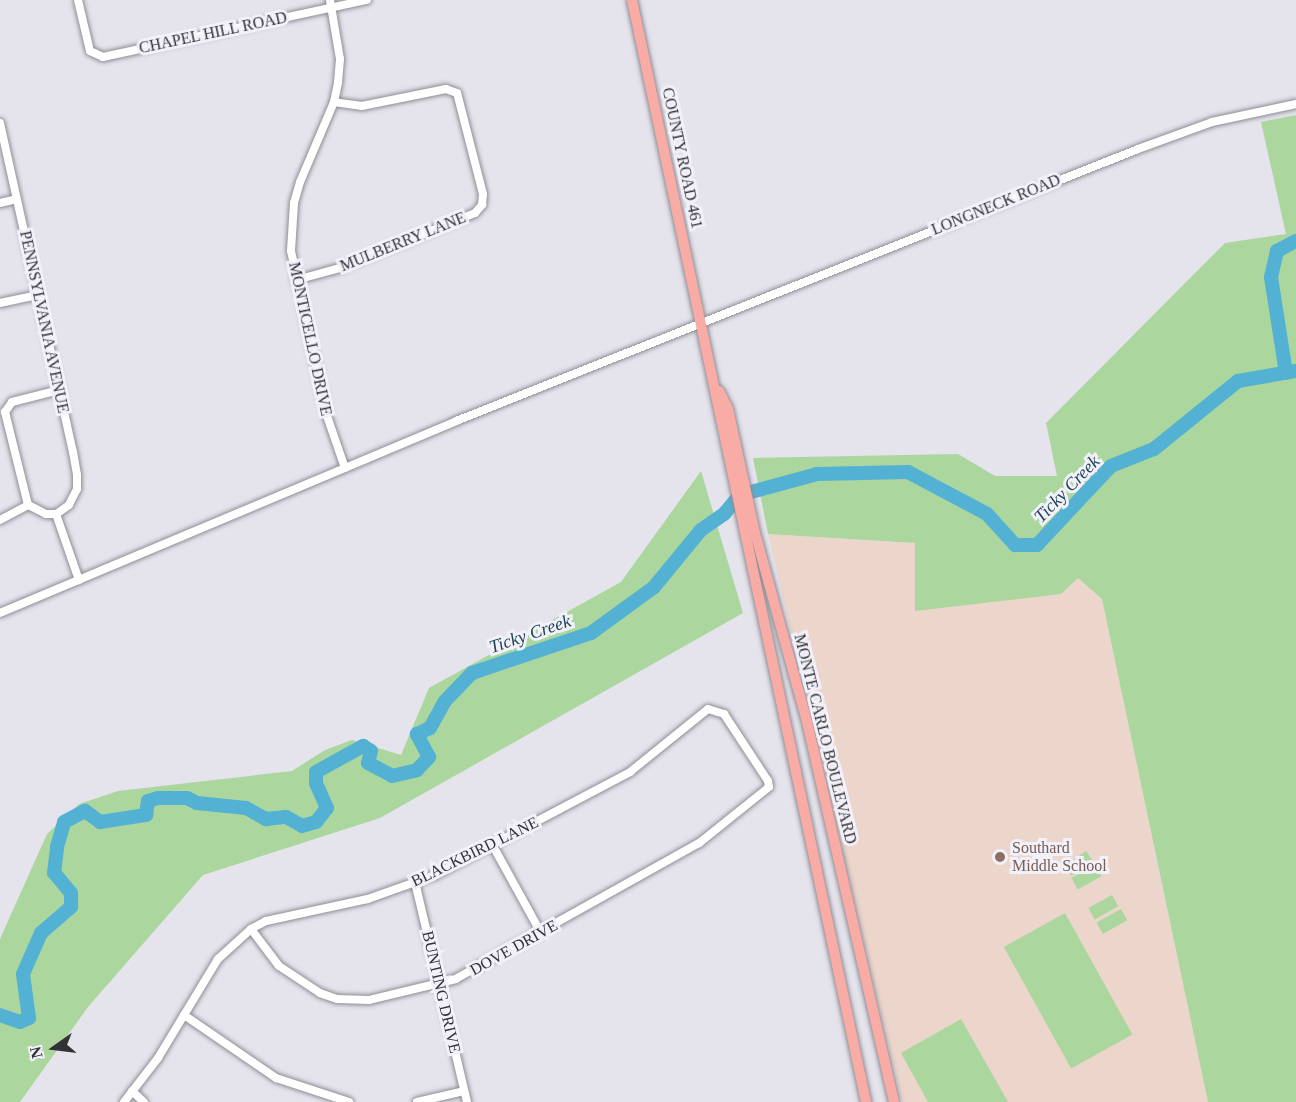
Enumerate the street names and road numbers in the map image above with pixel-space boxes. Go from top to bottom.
street label: CHAPEL HILL ROAD [137,8,289,58]
street label: COUNTY ROAD 461 [658,86,706,230]
street label: LONGNECK ROAD [929,170,1063,240]
street label: MULBERRY LANE [337,208,469,276]
street label: PENNSYLVANIA AVENUE [15,228,73,416]
street label: MONTICELLO DRIVE [284,260,336,418]
street label: MONTE CARLO BOULEVARD [790,632,860,846]
street label: BLACKBIRD LANE [408,813,542,891]
street label: DOVE DRIVE [467,916,561,980]
street label: BUNTING DRIVE [418,929,464,1055]

